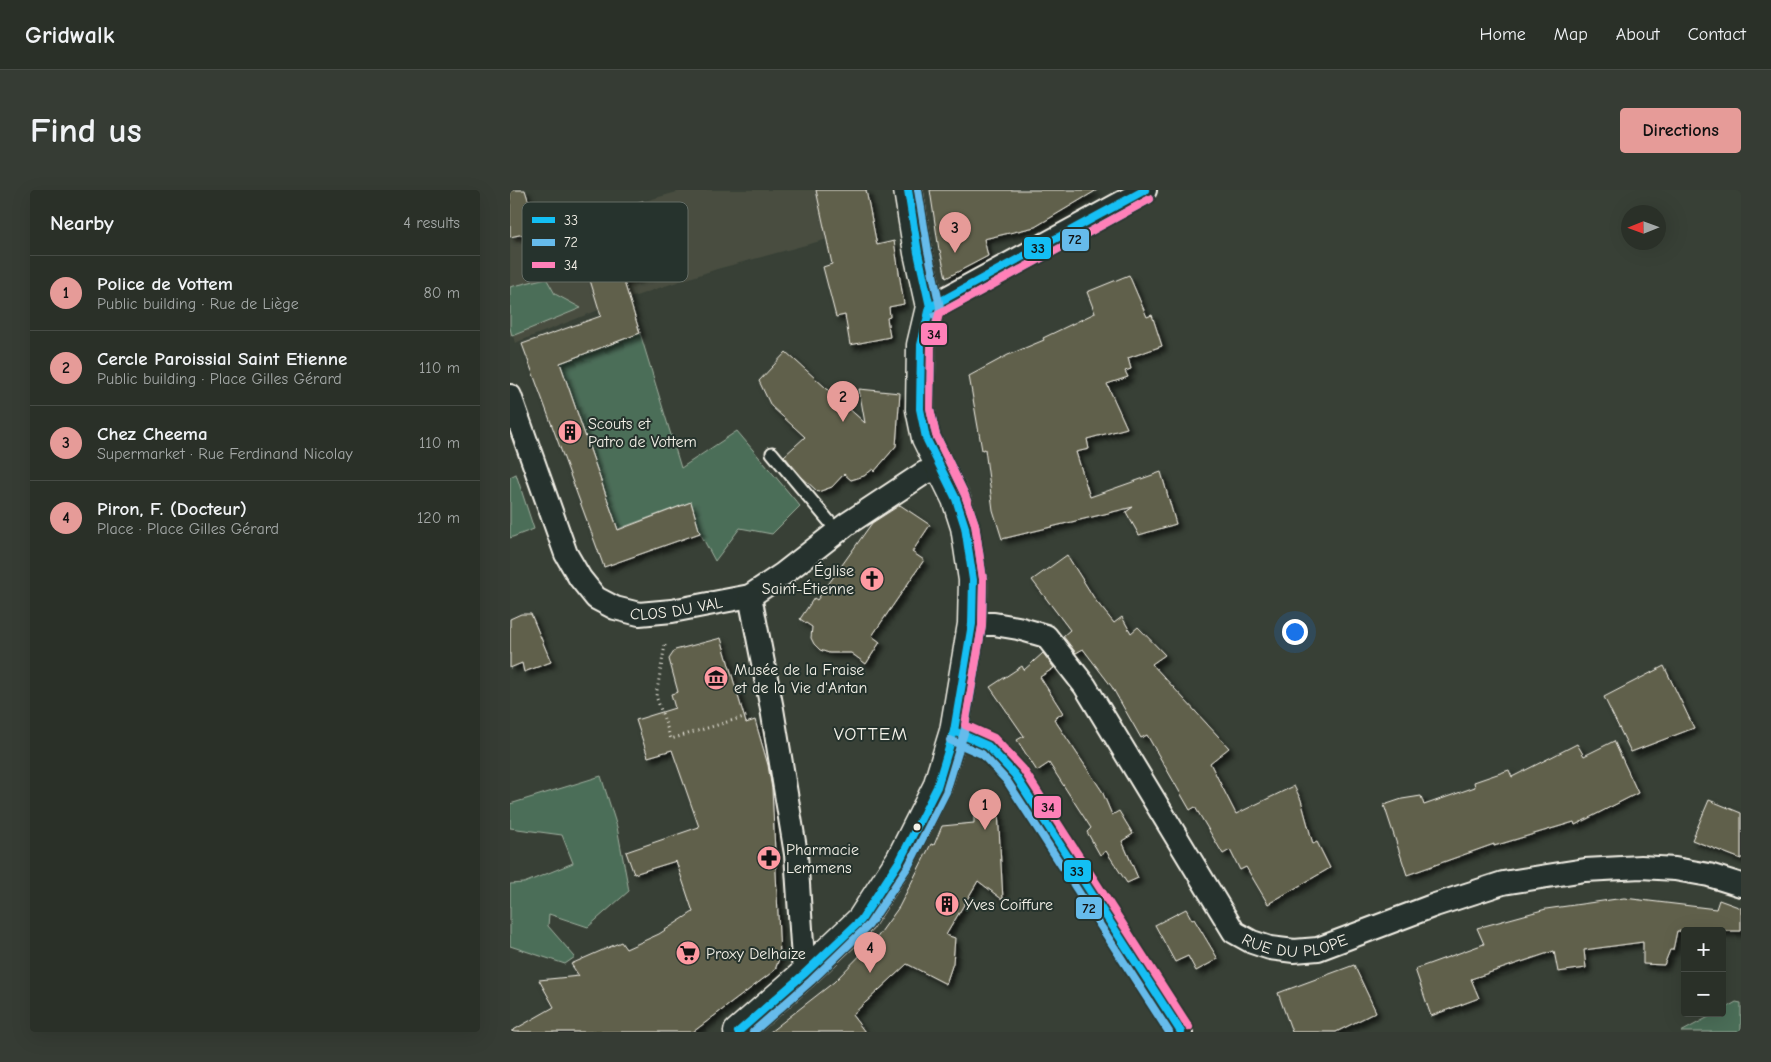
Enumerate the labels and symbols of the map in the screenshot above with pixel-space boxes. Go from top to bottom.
legend [522,202,688,282]
north arrow [1621,205,1666,250]
text: 33 [564,212,578,229]
pin: 3 [939,212,971,253]
line badge: 72 [1061,228,1090,252]
text: 72 [1068,231,1082,248]
text: 72 [564,234,578,251]
line badge: 33 [1023,236,1052,260]
text: 33 [1031,240,1045,257]
text: 34 [564,257,578,274]
line badge: 34 [920,322,948,346]
text: 34 [927,326,941,343]
pin: 2 [827,381,859,422]
place label: Scouts et Patro de Vottem [588,415,697,451]
building icon: Scouts et Patro de Vottem [557,419,583,445]
place label: Église Saint-Étienne [762,561,854,598]
church icon: Église Saint-Étienne [859,566,885,592]
street label: CLOS DU VAL [628,593,724,624]
your location [1282,619,1308,645]
place label: Musée de la Fraise et de la Vie d'Antan [734,661,867,697]
museum icon: Musée de la Fraise et de la Vie d'Antan [703,665,729,691]
district label: VOTTEM [834,723,908,745]
pin: 1 [969,789,1001,830]
line badge: 34 [1033,795,1062,819]
text: 34 [1041,799,1055,816]
unlabelled marker [912,822,922,832]
place label: Pharmacie Lemmens [786,841,859,877]
pharmacy icon: Pharmacie Lemmens [756,845,782,871]
line badge: 33 [1063,859,1092,883]
text: 33 [1070,863,1084,880]
building icon: Yves Coiffure [934,891,960,917]
place label: Yves Coiffure [964,896,1053,914]
line badge: 72 [1075,896,1103,920]
text: 72 [1082,900,1096,917]
street label: RUE DU PLOPE [1239,930,1350,961]
pin: 4 [854,932,886,973]
supermarket icon: Proxy Delhaize [675,940,701,966]
place label: Proxy Delhaize [706,945,806,963]

